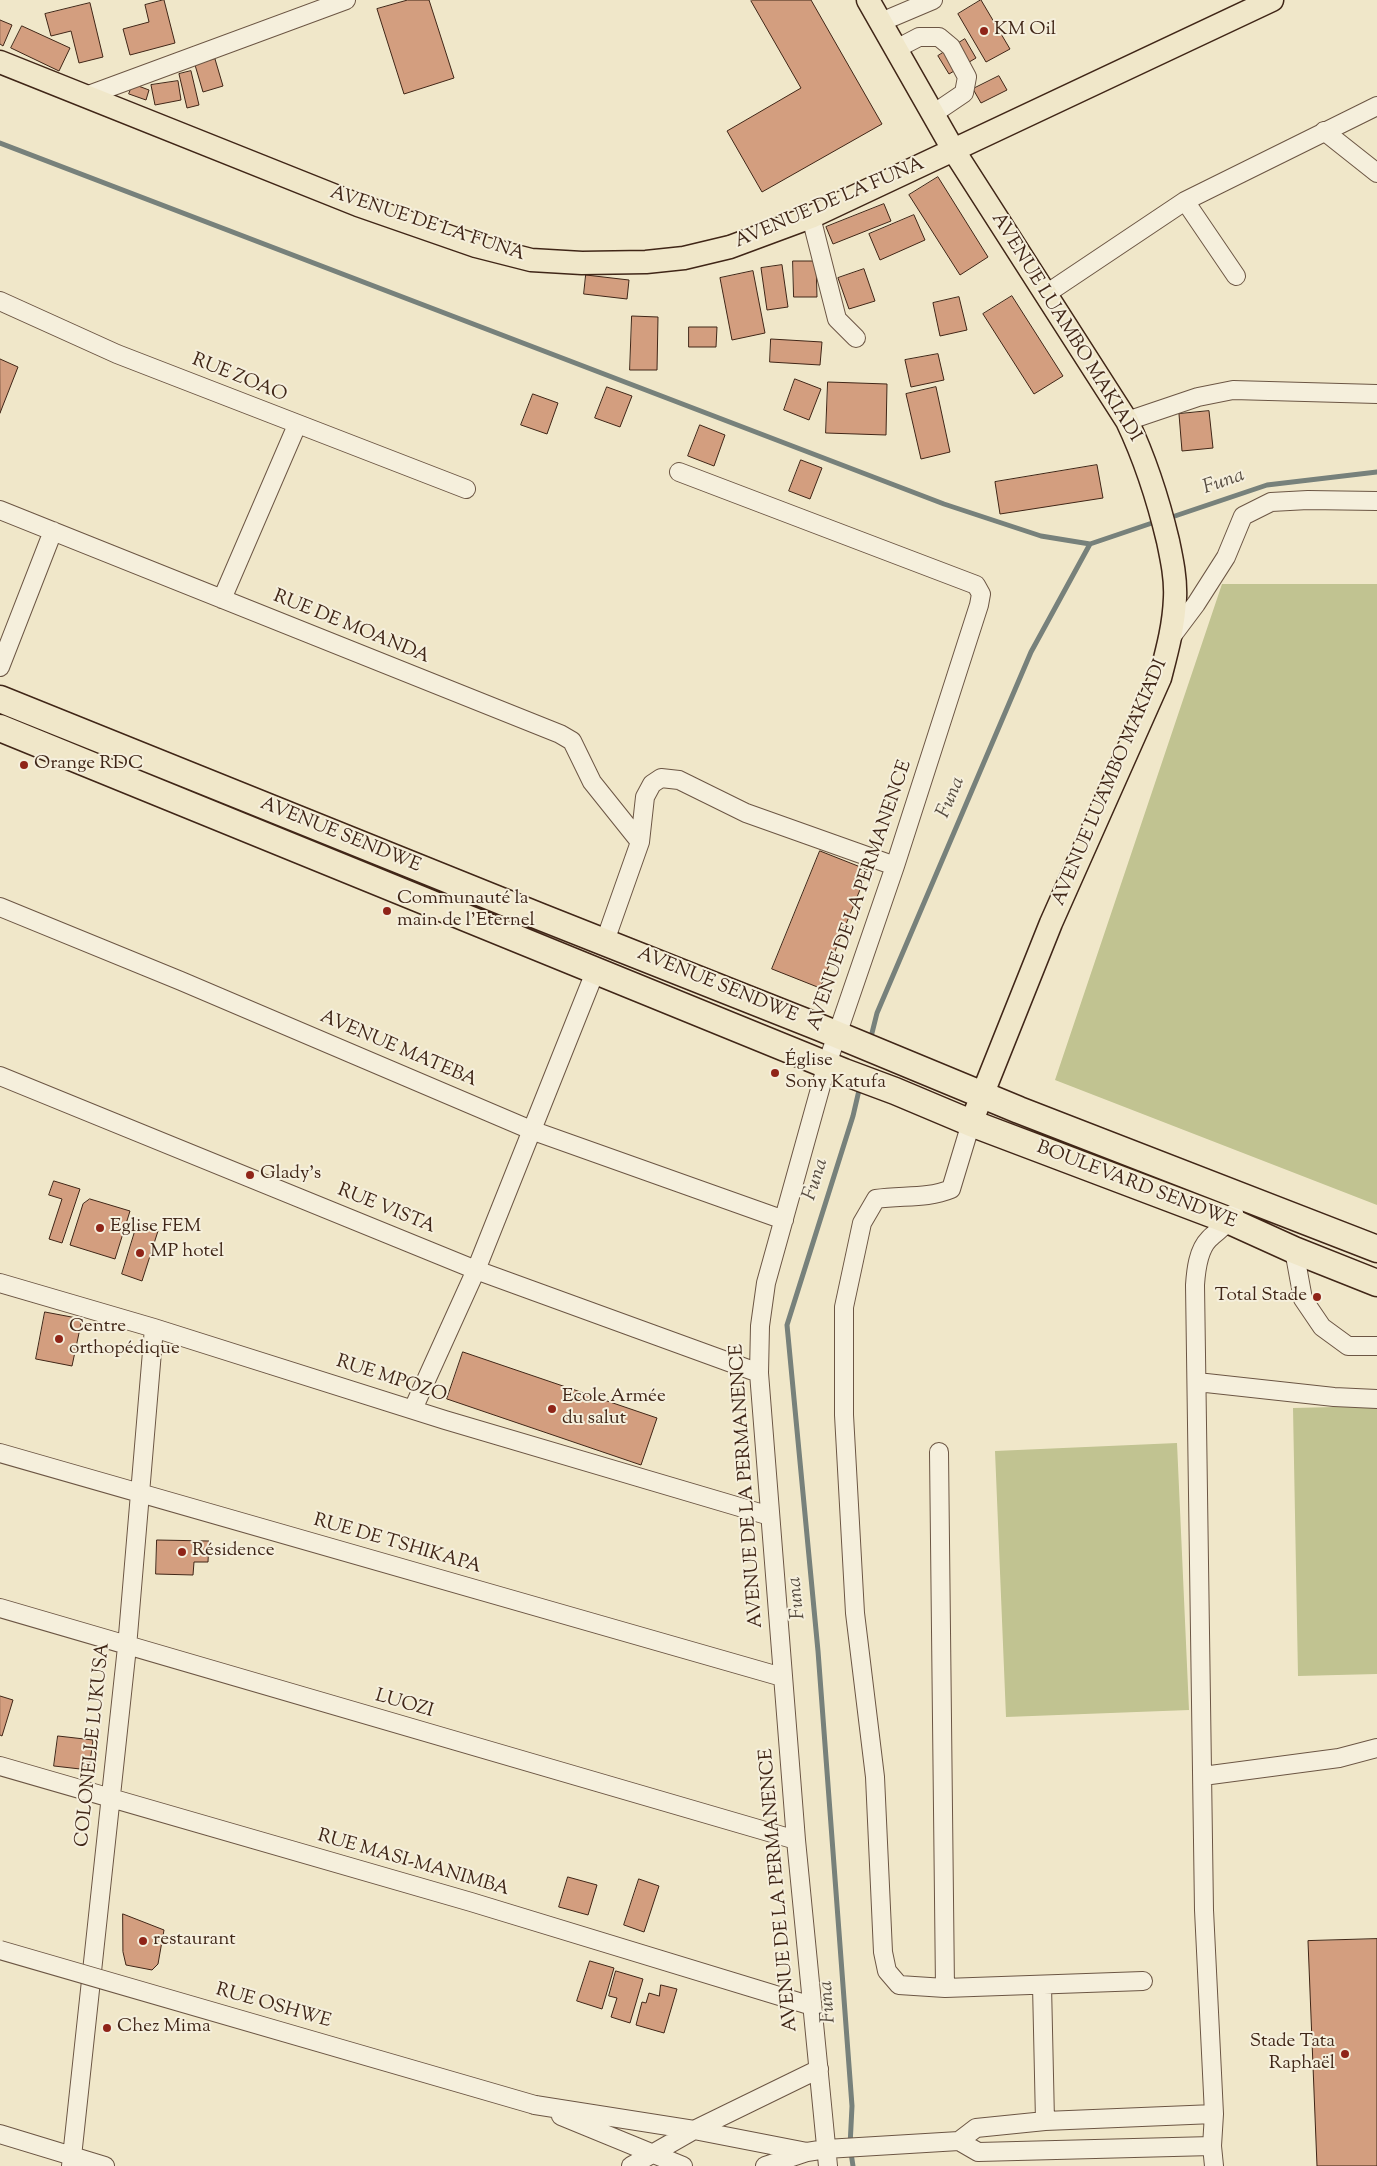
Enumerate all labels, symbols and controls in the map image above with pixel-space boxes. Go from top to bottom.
place label: KM Oil [994,20,1056,42]
marker: KM Oil [978,25,990,37]
street label: AVENUE DE LA FUNA [732,154,928,254]
street label: AVENUE DE LA FUNA [327,183,527,267]
street label: AVENUE LUAMBO MAKIADI [985,209,1145,447]
street label: RUE ZOAO [188,350,290,408]
water label: Funa [1200,465,1248,501]
street label: RUE DE MOANDA [269,586,433,670]
street label: AVENUE LUAMBO MAKIADI [1049,656,1173,910]
place label: Orange RDC [34,754,143,776]
street label: AVENUE DE LA PERMANENCE [804,758,918,1034]
marker: Orange RDC [18,759,30,771]
water label: Funa [933,774,971,822]
street label: AVENUE SENDWE [256,793,424,879]
place label: Communauté la main de l'Eternel [397,889,535,933]
marker: Communauté la main de l'Eternel [381,905,393,917]
street label: AVENUE SENDWE [633,943,801,1029]
street label: AVENUE MATEBA [316,1007,480,1093]
place label: Église Sony Katufa [785,1051,886,1095]
marker: Église Sony Katufa [769,1067,781,1079]
street label: BOULEVARD SENDWE [1033,1137,1239,1235]
water label: Funa [799,1156,835,1204]
place label: Glady's [260,1164,321,1186]
marker: Glady's [244,1169,256,1181]
street label: RUE VISTA [334,1180,438,1240]
place label: Eglise FEM [110,1217,201,1239]
marker: Eglise FEM [94,1222,106,1234]
place label: MP hotel [150,1242,224,1264]
marker: MP hotel [134,1247,146,1259]
place label: Total Stade [1215,1286,1307,1308]
marker: Total Stade [1311,1291,1323,1303]
place label: Centre orthopédique [69,1317,180,1361]
marker: Centre orthopédique [53,1333,65,1345]
street label: AVENUE DE LA PERMANENCE [727,1343,769,1629]
street label: RUE MPOZO [333,1351,449,1409]
place label: Ecole Armée du salut [562,1387,666,1431]
marker: Ecole Armée du salut [546,1403,558,1415]
street label: RUE DE TSHIKAPA [310,1510,484,1580]
place label: Résidence [192,1541,275,1563]
marker: Résidence [176,1546,188,1558]
water label: Funa [784,1576,812,1620]
street label: COLONELLE LUKUSA [72,1642,116,1848]
street label: LUOZI [372,1686,436,1724]
street label: AVENUE DE LA PERMANENCE [756,1747,804,2033]
street label: RUE MASI-MANIMBA [314,1826,512,1902]
place label: restaurant [153,1930,236,1952]
marker: restaurant [137,1935,149,1947]
street label: RUE OSHWE [213,1980,333,2034]
water label: Funa [816,1980,842,2024]
place label: Chez Mima [117,2017,211,2039]
marker: Chez Mima [101,2022,113,2034]
place label: Stade Tata Raphaël [1250,2032,1335,2076]
marker: Stade Tata Raphaël [1339,2048,1351,2060]

